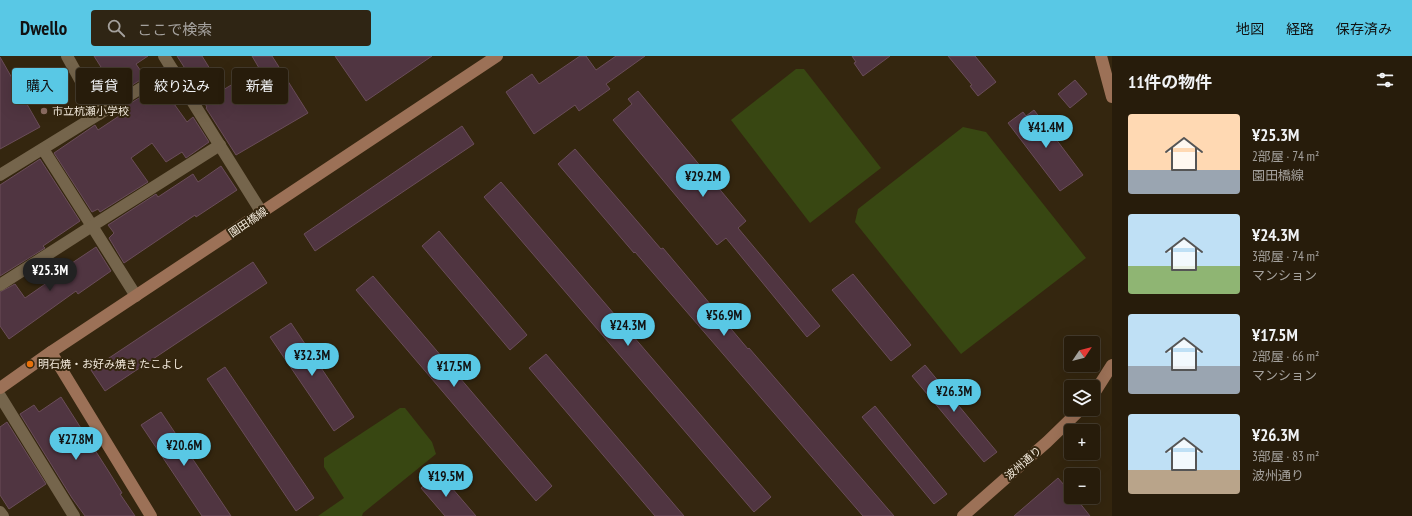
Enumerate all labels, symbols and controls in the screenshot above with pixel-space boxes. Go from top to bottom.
search box [91,10,371,46]
text: Dwello [20,16,67,40]
icon: search [105,17,127,39]
text: ここで検索 [137,20,212,39]
text: 地図 [1236,20,1264,38]
text: 経路 [1286,20,1314,38]
text: 保存済み [1336,20,1392,38]
chip: 購入 [12,68,68,104]
chip: 賃貸 [76,68,132,104]
chip: 絞り込み [140,68,224,104]
chip: 新着 [232,68,288,104]
icon: filters [1374,69,1396,91]
text: 11件の物件 [1128,71,1212,93]
place label: 市立杭瀬小学校 [52,104,129,118]
marker: 市立杭瀬小学校 [39,106,49,116]
pin: ¥41.4M [1013,115,1079,149]
text: ¥41.4M [1028,119,1064,136]
text: ¥25.3M [1252,124,1299,146]
icon: home [1160,130,1208,178]
text: 2部屋 · 74 m² [1252,148,1319,165]
pin: ¥29.2M [670,164,736,198]
text: 園田橋線 [1252,167,1304,184]
text: ¥29.2M [685,168,721,185]
street label: 園田橋線 [226,204,270,240]
text: ¥24.3M [1252,224,1299,246]
icon: home [1160,230,1208,278]
text: 3部屋 · 74 m² [1252,248,1319,265]
pin: ¥25.3M [17,258,83,292]
text: ¥25.3M [32,262,68,279]
text: マンション [1252,267,1317,284]
pin: ¥56.9M [691,303,757,337]
text: ¥56.9M [706,307,742,324]
pin: ¥24.3M [595,313,661,347]
text: ¥24.3M [610,317,646,334]
text: ¥17.5M [1252,324,1298,346]
icon: home [1160,330,1208,378]
north arrow [1064,336,1100,372]
map controls [1064,336,1100,504]
pin: ¥32.3M [279,343,345,377]
text: ¥32.3M [294,347,330,364]
text: 2部屋 · 66 m² [1252,348,1319,365]
pin: ¥17.5M [421,354,487,388]
place label: 明石焼・お好み焼き たこよし [38,357,183,371]
text: ¥17.5M [437,358,471,375]
marker: 明石焼・お好み焼き たこよし [25,359,35,369]
text: マンション [1252,367,1317,384]
pin: ¥26.3M [921,379,987,413]
button: layers [1064,380,1100,416]
text: ¥26.3M [936,383,972,400]
button: + [1064,424,1100,460]
text: ¥26.3M [1252,424,1299,446]
pin: ¥27.8M [43,427,109,461]
icon: home [1160,430,1208,478]
text: ¥27.8M [59,431,93,448]
pin: ¥20.6M [151,433,217,467]
text: ¥20.6M [166,437,202,454]
street label: 波州通り [1002,443,1044,483]
text: 3部屋 · 83 m² [1252,448,1319,465]
pin: ¥19.5M [413,464,479,498]
text: 波州通り [1252,467,1304,484]
text: ¥19.5M [428,468,464,485]
button: − [1064,468,1100,504]

